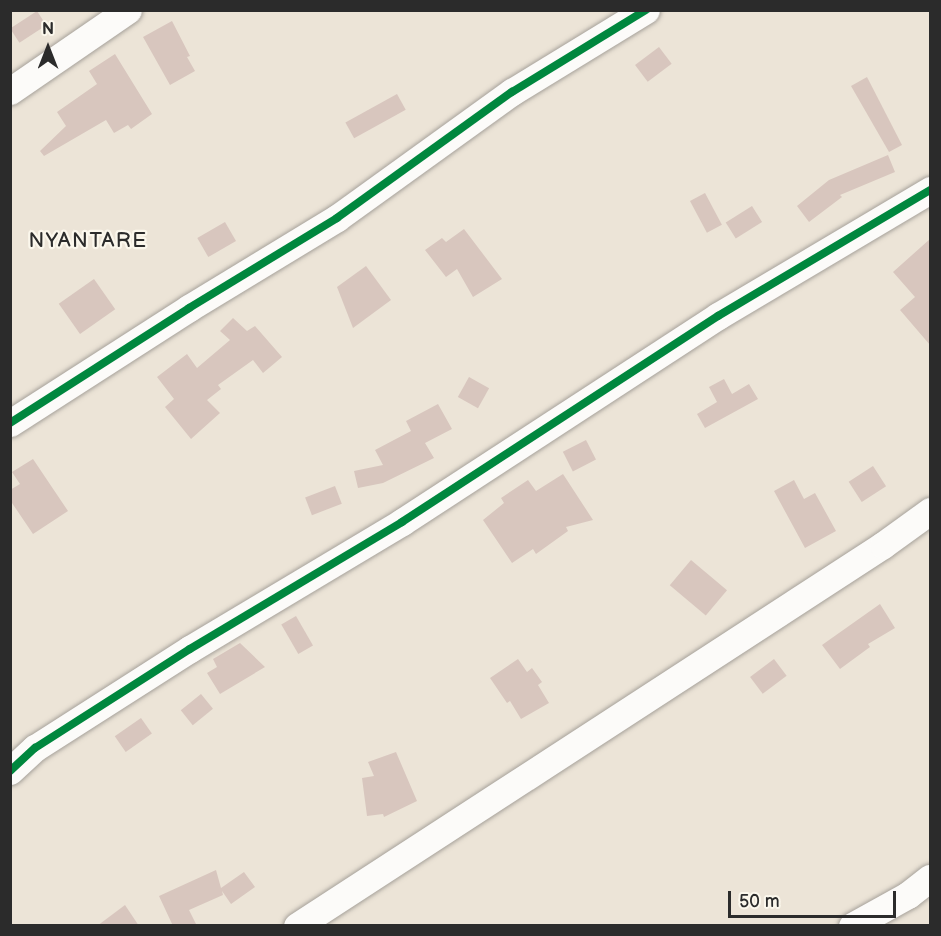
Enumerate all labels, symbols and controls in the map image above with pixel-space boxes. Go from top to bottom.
north arrow [18,18,78,78]
text: N [42,20,54,39]
district label: NYANTARE [29,228,147,254]
scale bar [731,879,899,917]
text: 50 m [739,891,780,912]

